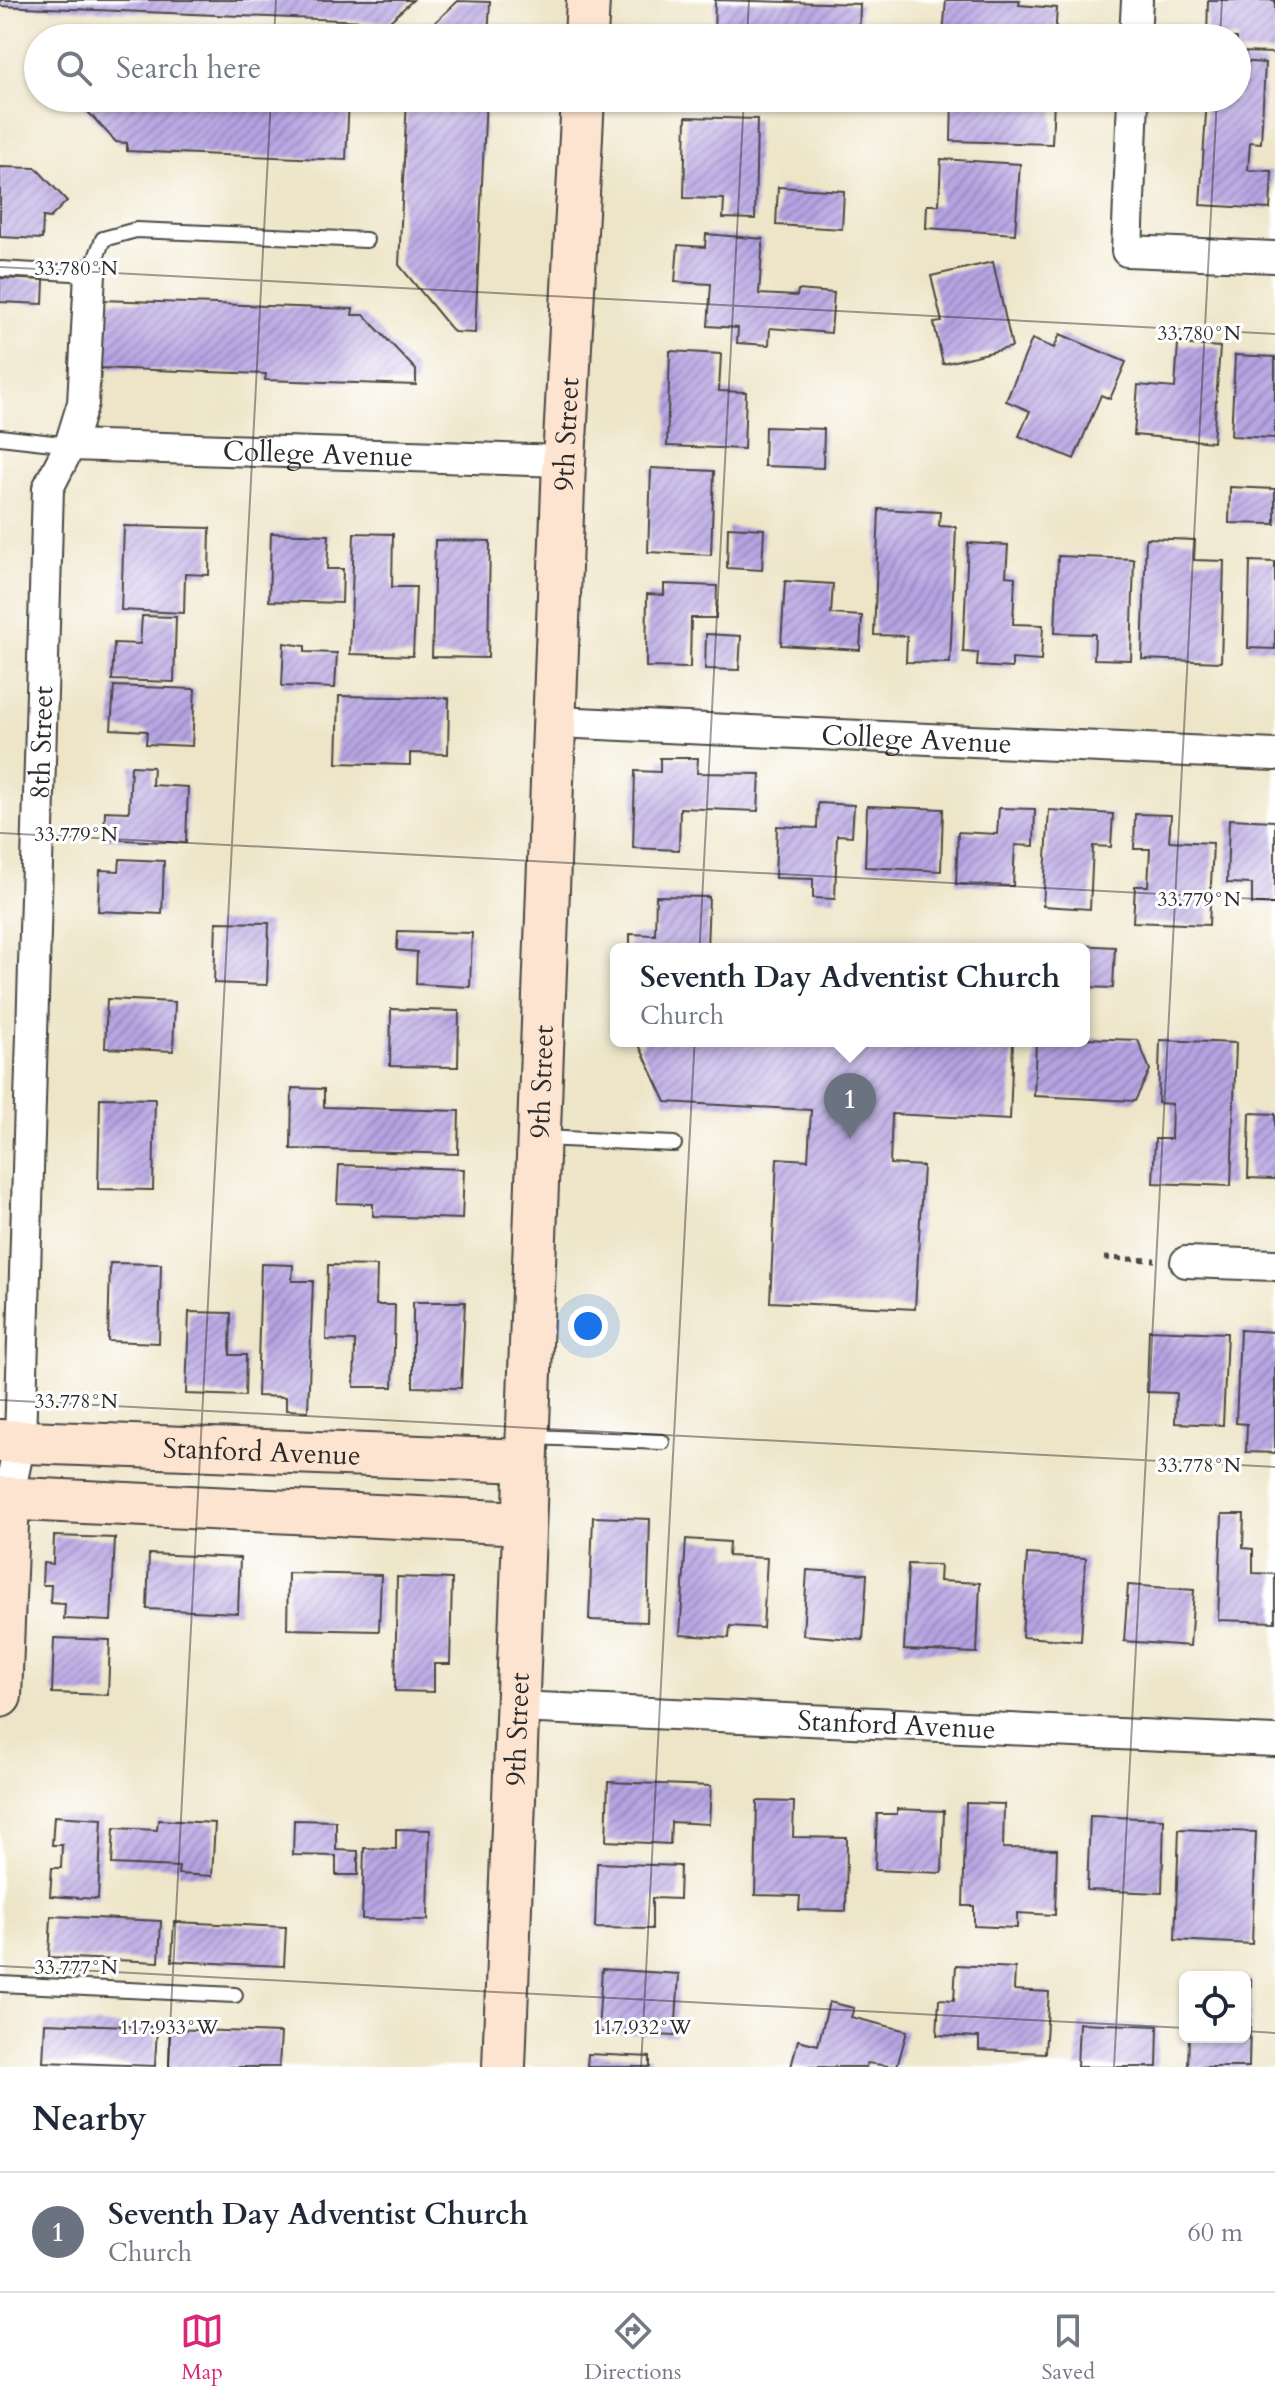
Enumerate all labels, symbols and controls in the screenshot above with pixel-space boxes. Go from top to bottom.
search box [24,24,1251,112]
icon: search [52,46,96,90]
text: Search here [116,48,261,89]
text: 33.780°N [34,255,118,282]
text: 33.780°N [1157,320,1241,347]
street label: 9th Street [545,376,588,492]
street label: College Avenue [222,432,414,476]
street label: 8th Street [21,685,62,800]
street label: College Avenue [821,716,1013,763]
text: 33.779°N [34,821,118,848]
text: 33.779°N [1157,886,1241,913]
popup [610,943,1090,1047]
text: Seventh Day Adventist Church [640,957,1060,998]
text: Church [640,998,724,1033]
street label: 9th Street [521,1024,563,1139]
pin: 1 [824,1073,876,1139]
your location [568,1306,608,1346]
text: 33.778°N [34,1388,118,1415]
street label: Stanford Avenue [162,1429,361,1475]
text: 33.778°N [1157,1452,1241,1479]
street label: 9th Street [497,1672,539,1787]
street label: Stanford Avenue [797,1702,996,1748]
text: 33.777°N [34,1954,118,1981]
map controls [1179,1971,1251,2043]
button: locate [1179,1971,1251,2043]
text: 117.933°W [120,2014,219,2041]
text: 117.932°W [593,2014,692,2041]
text: Nearby [32,2096,147,2142]
text: Seventh Day Adventist Church [108,2194,528,2235]
text: 1 [51,2215,65,2250]
text: 60 m [1187,2215,1243,2250]
text: Church [108,2235,192,2270]
tab: Map [180,2309,224,2387]
tab: Directions [584,2309,681,2387]
tab: Saved [1042,2309,1095,2387]

